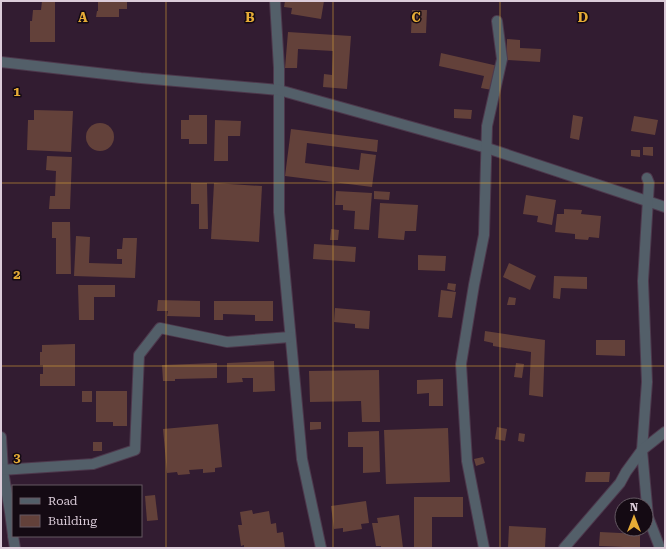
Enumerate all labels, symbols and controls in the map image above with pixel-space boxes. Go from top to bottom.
text: A [78,10,88,25]
text: B [245,10,255,25]
text: C [411,10,421,25]
text: D [578,10,588,25]
text: 1 [13,84,21,99]
text: 2 [13,267,21,282]
text: 3 [13,450,21,465]
legend [12,485,142,537]
text: Road [48,494,78,508]
north arrow [614,497,654,537]
text: N [630,501,639,514]
text: Building [48,514,97,528]

